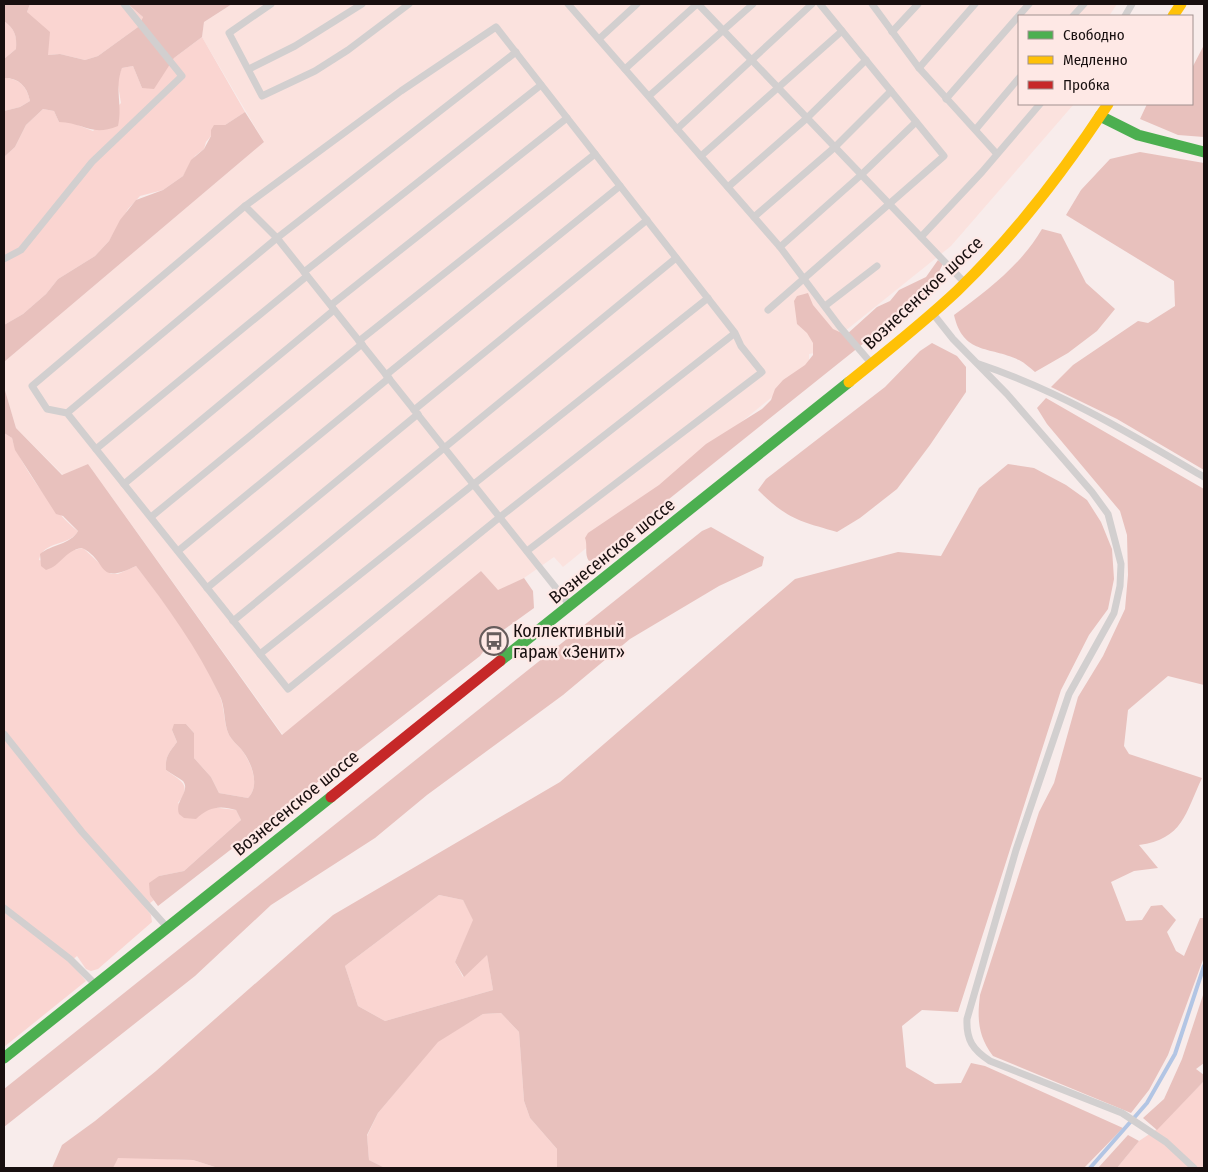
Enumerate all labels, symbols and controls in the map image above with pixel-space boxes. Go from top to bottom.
legend [1018,15,1193,105]
text: Свободно [1063,26,1125,44]
text: Медленно [1063,51,1128,69]
text: Пробка [1063,76,1110,94]
street label: Вознесенское шоссе [859,232,988,354]
street label: Вознесенское шоссе [545,493,680,609]
place label: Коллективный гараж «Зенит» [513,620,625,663]
bus stop icon: Коллективный гараж «Зенит» [479,626,509,656]
street label: Вознесенское шоссе [229,745,364,861]

